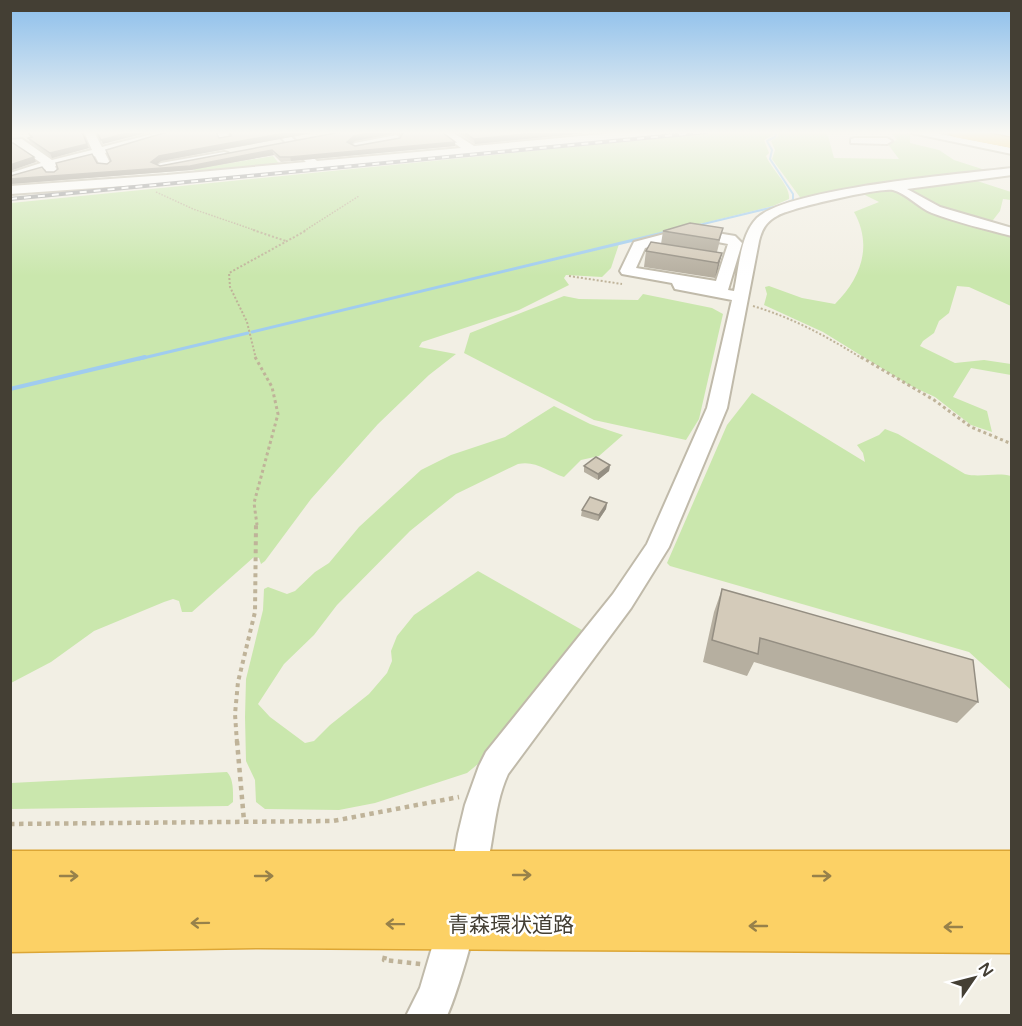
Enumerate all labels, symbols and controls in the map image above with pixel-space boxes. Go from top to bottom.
one-way arrow [511,869,531,881]
one-way arrow [58,870,78,882]
one-way arrow [253,870,273,882]
one-way arrow [811,870,831,882]
street label: 青森環状道路 [448,913,574,938]
one-way arrow [191,917,211,929]
one-way arrow [386,918,406,930]
one-way arrow [749,920,769,932]
one-way arrow [944,921,964,933]
north arrow [944,948,1004,1008]
text: N [974,959,997,981]

